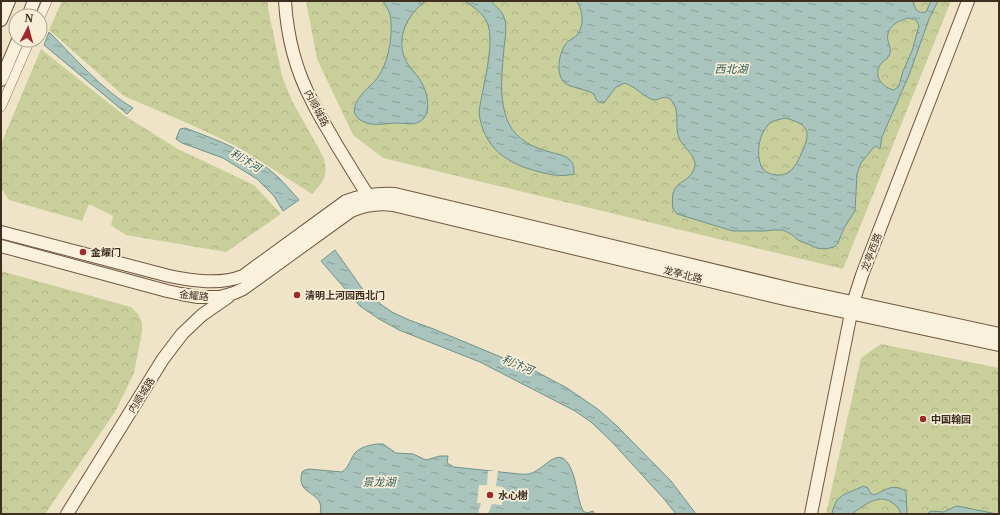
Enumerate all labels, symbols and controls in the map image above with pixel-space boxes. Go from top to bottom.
north arrow [8,8,48,48]
text: N [24,10,35,26]
water label: 西北湖 [715,61,749,76]
street label: 内顺城路 [301,87,333,129]
water label: 利汴河 [228,145,266,176]
street label: 龙亭西路 [857,231,885,273]
place label: 金耀门 [90,245,121,259]
marker: 金耀门 [78,247,88,257]
street label: 龙亭北路 [662,262,704,286]
street label: 金耀路 [178,286,210,304]
place label: 清明上河园西北门 [305,288,385,302]
marker: 清明上河园西北门 [292,290,302,300]
water label: 利汴河 [500,351,538,378]
street label: 内顺城路 [124,374,158,416]
place label: 中国翰园 [931,412,971,426]
marker: 中国翰园 [918,414,928,424]
water label: 景龙湖 [363,474,397,489]
place label: 水心榭 [498,488,528,502]
marker: 水心榭 [485,490,495,500]

